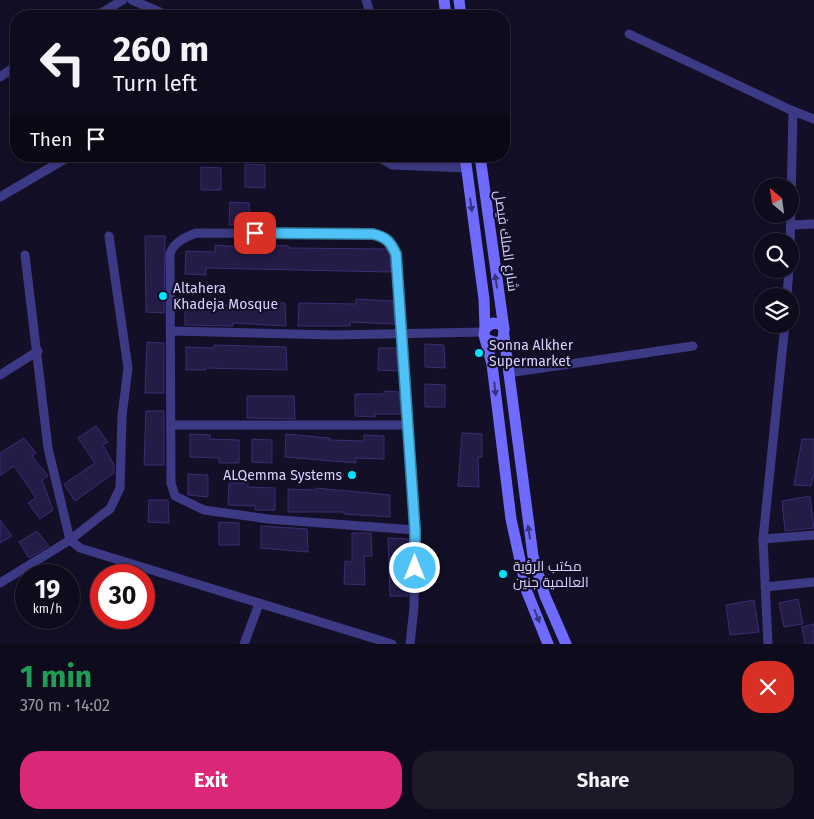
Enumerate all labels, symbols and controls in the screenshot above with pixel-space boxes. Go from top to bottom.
text: 260 m [113,28,209,70]
icon: left [30,30,95,95]
text: Turn left [113,70,197,97]
icon: arrive [82,125,110,153]
text: Then [30,128,72,151]
north arrow [754,178,799,222]
map controls [754,178,799,333]
street label: شارع الملك فيصل [491,189,521,293]
one-way arrow [468,197,476,213]
pin [234,212,276,254]
icon: arrive [241,219,269,247]
button: search [754,233,799,278]
one-way arrow [492,273,500,289]
place label: Altahera Khadeja Mosque [173,280,278,313]
button: layers [754,288,799,333]
marker: Altahera Khadeja Mosque [157,290,169,302]
place label: Sonna Alkher Supermarket [489,337,574,370]
marker: Sonna Alkher Supermarket [473,347,485,359]
one-way arrow [491,381,499,397]
place label: ALQemma Systems [223,467,342,484]
marker: ALQemma Systems [346,469,358,481]
one-way arrow [525,523,533,539]
position arrow [388,541,440,593]
place label: مكتب الرؤية العالمية جنين [513,558,589,591]
speed limit sign: 30 [90,564,155,629]
marker: مكتب الرؤية العالمية جنين [497,568,509,580]
text: 19 [35,575,60,605]
text: km/h [33,602,62,616]
one-way arrow [533,609,541,624]
text: 1 min [20,659,92,695]
button: close [742,661,794,713]
text: 370 m · 14:02 [20,696,110,715]
button: Exit [20,751,402,809]
button: Share [412,751,794,809]

